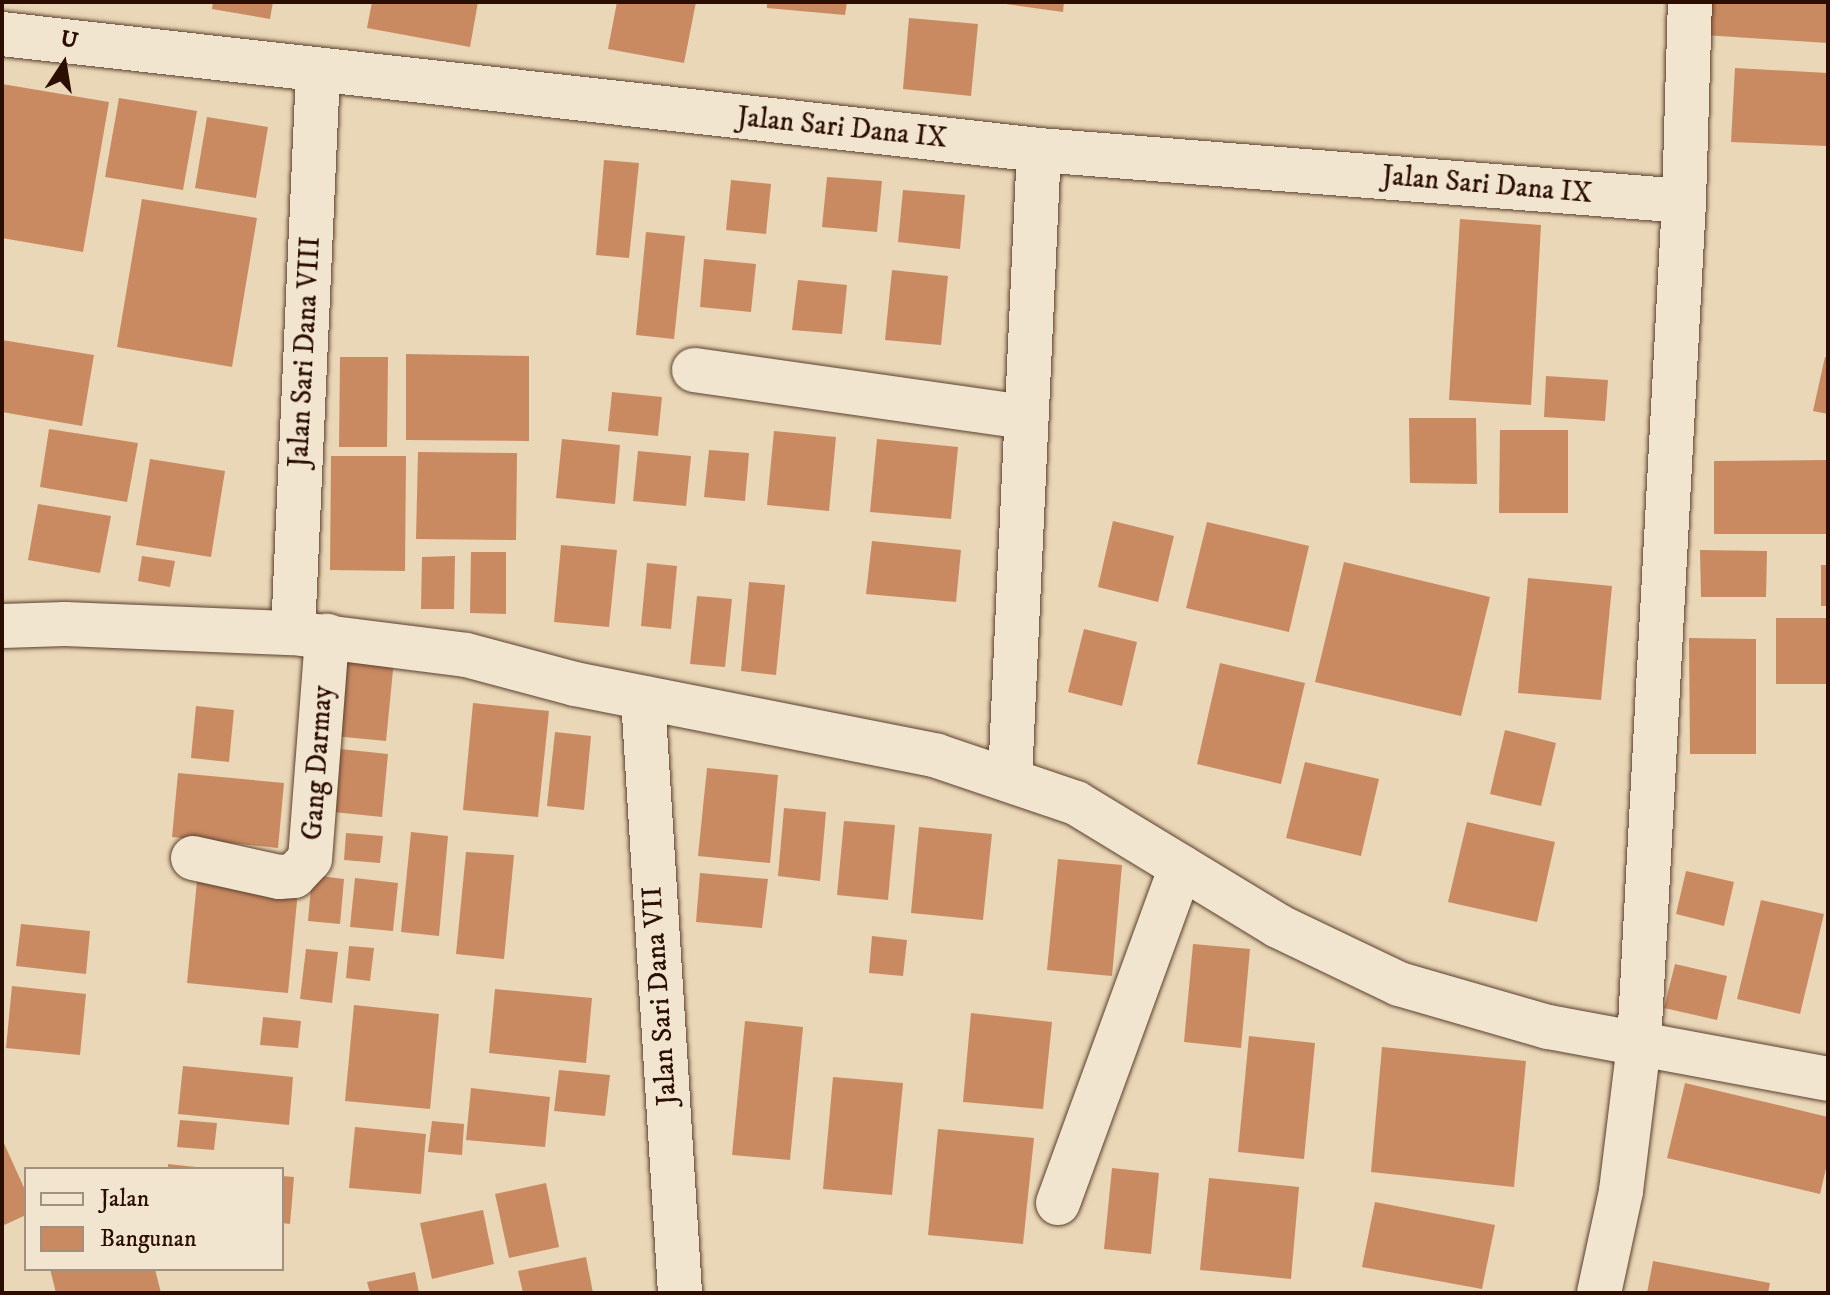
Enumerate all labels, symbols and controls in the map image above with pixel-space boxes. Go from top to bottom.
north arrow [24,24,104,104]
text: U [58,25,80,55]
street label: Jalan Sari Dana IX [735,100,949,156]
street label: Jalan Sari Dana IX [1381,159,1593,211]
street label: Jalan Sari Dana VIII [282,236,328,468]
street label: Gang Darmay [296,685,340,841]
street label: Jalan Sari Dana VII [636,885,684,1107]
legend [24,1167,284,1271]
text: Jalan [100,1184,149,1214]
text: Bangunan [100,1224,196,1254]

